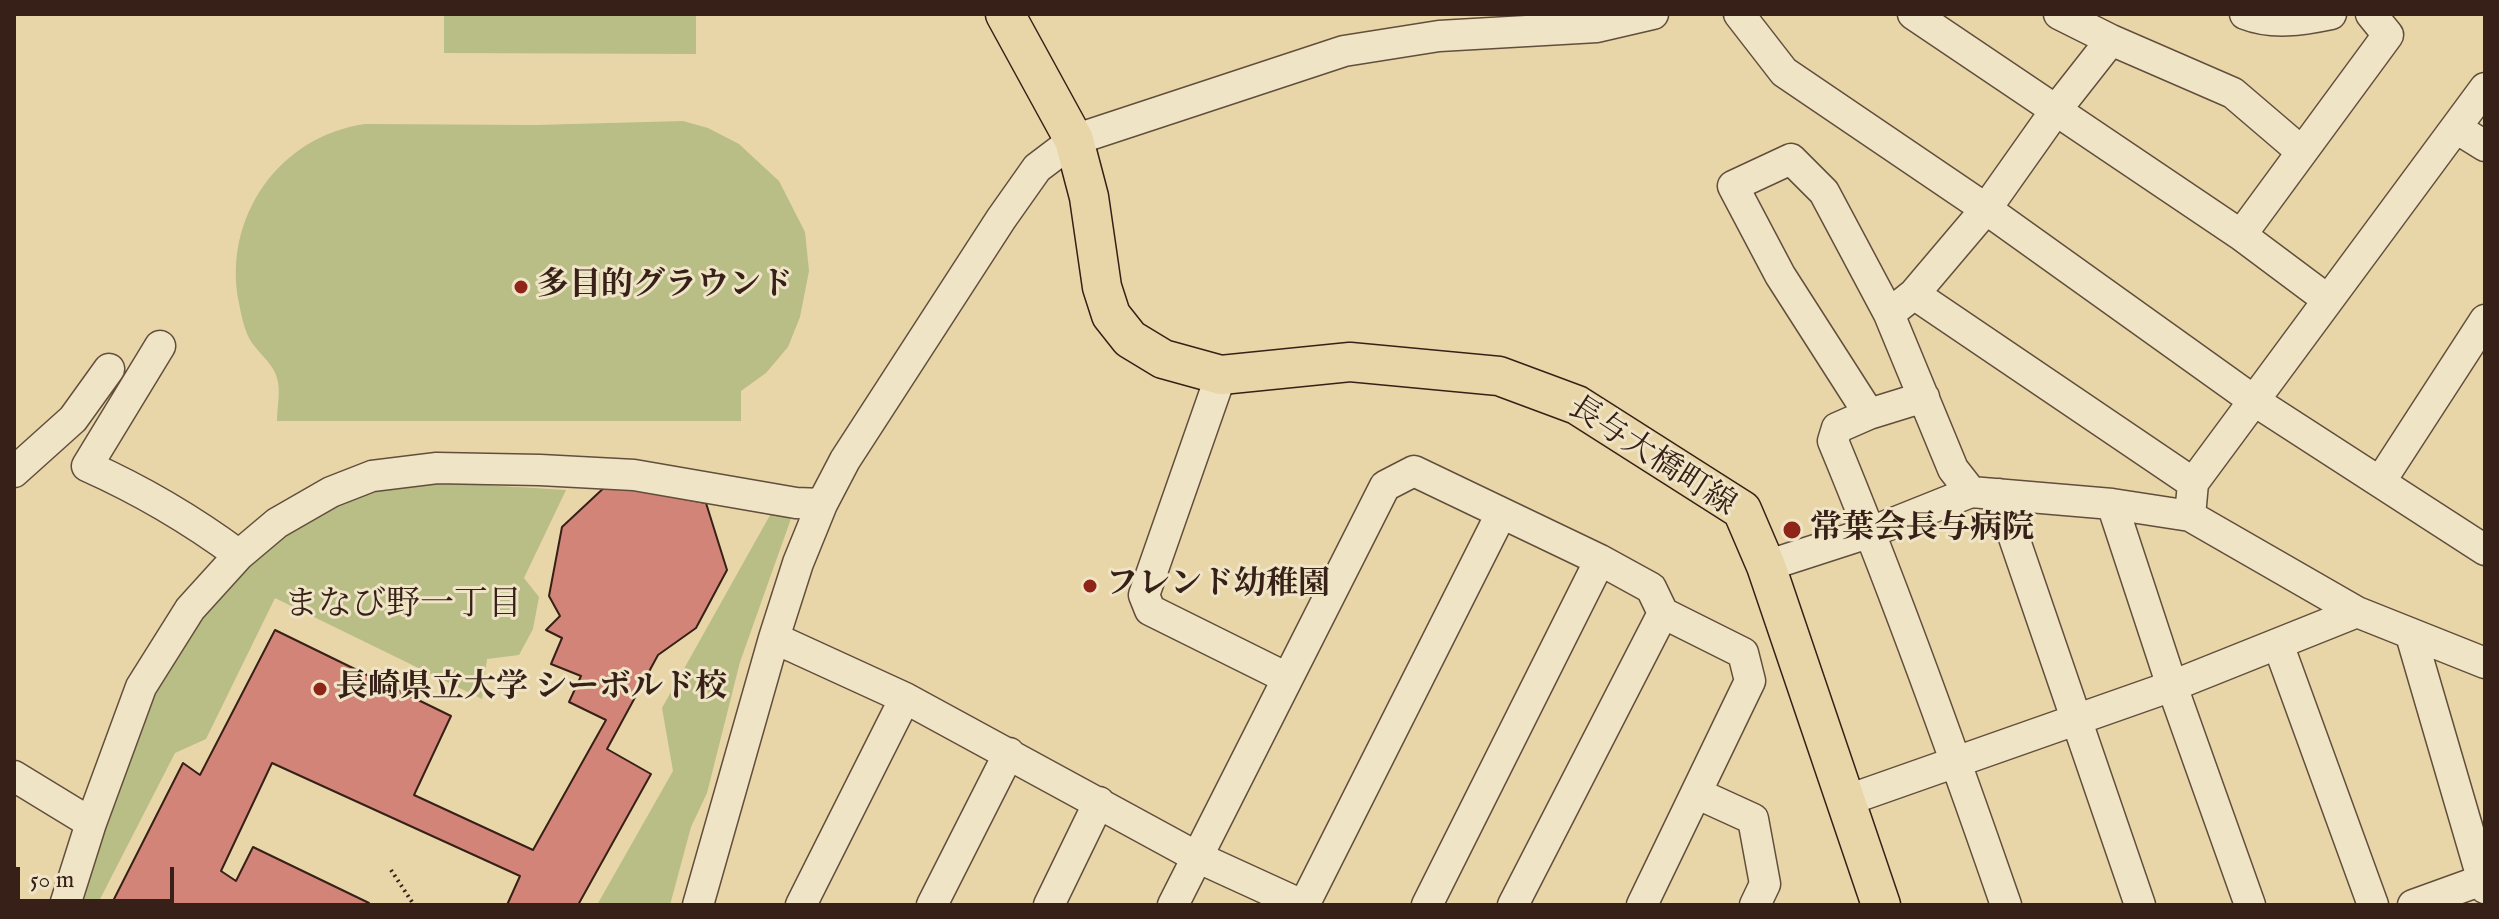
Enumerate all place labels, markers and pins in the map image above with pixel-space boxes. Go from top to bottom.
place label: 多目的グラウンド [537,268,793,306]
marker: 多目的グラウンド [512,278,530,296]
place label: 常葉会長与病院 [1810,511,2034,549]
marker: 常葉会長与病院 [1781,519,1803,541]
place label: フレンド幼稚園 [1106,567,1330,605]
marker: フレンド幼稚園 [1081,577,1099,595]
place label: 長崎県立大学 シーボルド校 [336,670,727,708]
marker: 長崎県立大学 シーボルド校 [311,680,329,698]

